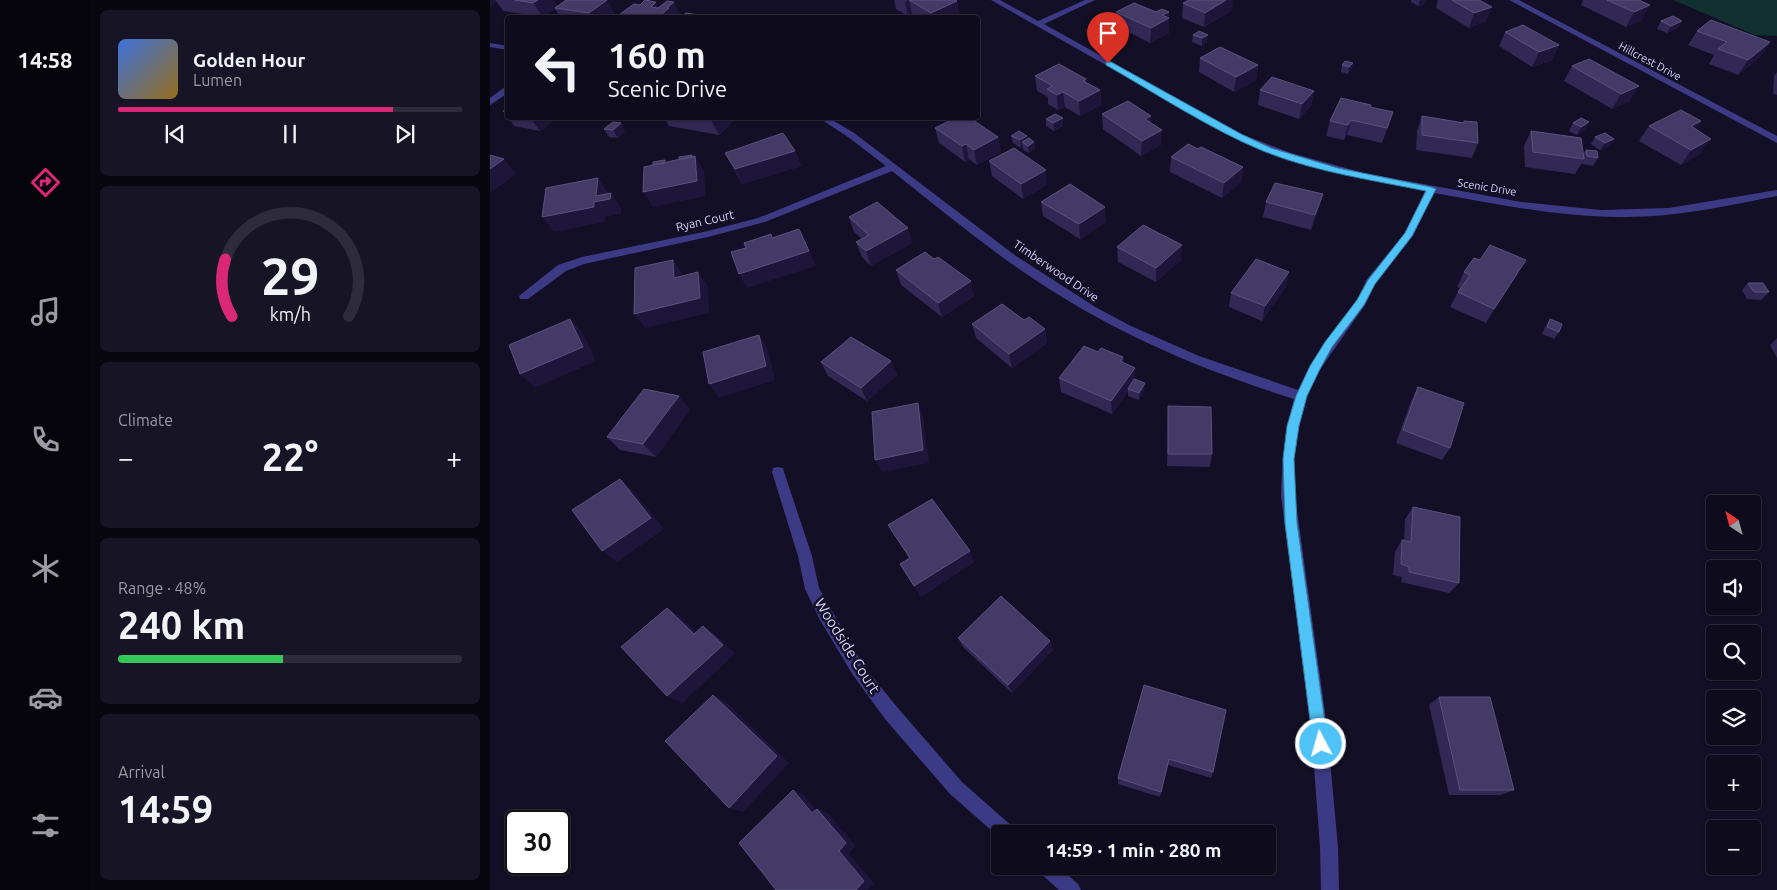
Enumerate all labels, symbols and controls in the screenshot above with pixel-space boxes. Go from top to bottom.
pin [1087,12,1129,63]
icon: arrive [1094,19,1122,47]
icon: left [525,35,590,100]
text: 160 m [608,35,706,75]
street label: Hillcrest Drive [1617,39,1683,83]
text: 14:58 [17,47,73,72]
text: Golden Hour [193,49,305,71]
text: Lumen [193,71,242,89]
text: Scenic Drive [608,76,727,101]
icon: previous [161,120,189,148]
icon: pause [276,120,304,148]
icon: next [391,120,419,148]
icon: directions [28,165,63,200]
street label: Scenic Drive [1457,176,1517,198]
street label: Ryan Court [674,207,736,234]
street label: Timberwood Drive [1011,237,1101,304]
text: 29 [261,247,319,305]
icon: music [28,294,63,329]
text: km/h [269,304,311,324]
text: Climate [118,411,173,429]
icon: phone [28,422,63,457]
text: 22° [262,436,318,478]
text: − [118,442,134,473]
text: + [446,442,462,473]
north arrow [1706,495,1761,550]
map controls [1706,495,1761,875]
icon: climate [28,551,63,586]
button: sound [1706,560,1761,615]
text: Range · 48% [118,579,206,597]
street label: Woodside Court [811,595,883,696]
text: 240 km [118,604,245,646]
button: search [1706,625,1761,680]
icon: car [28,680,63,715]
button: layers [1706,690,1761,745]
position arrow [1294,717,1346,769]
button: + [1706,755,1761,810]
text: Arrival [118,763,165,781]
text: 14:59 [118,788,213,830]
icon: filters [28,808,63,843]
speed limit sign: 30 [505,810,570,875]
button: − [1706,820,1761,875]
text: 14:59 · 1 min · 280 m [1046,839,1221,861]

